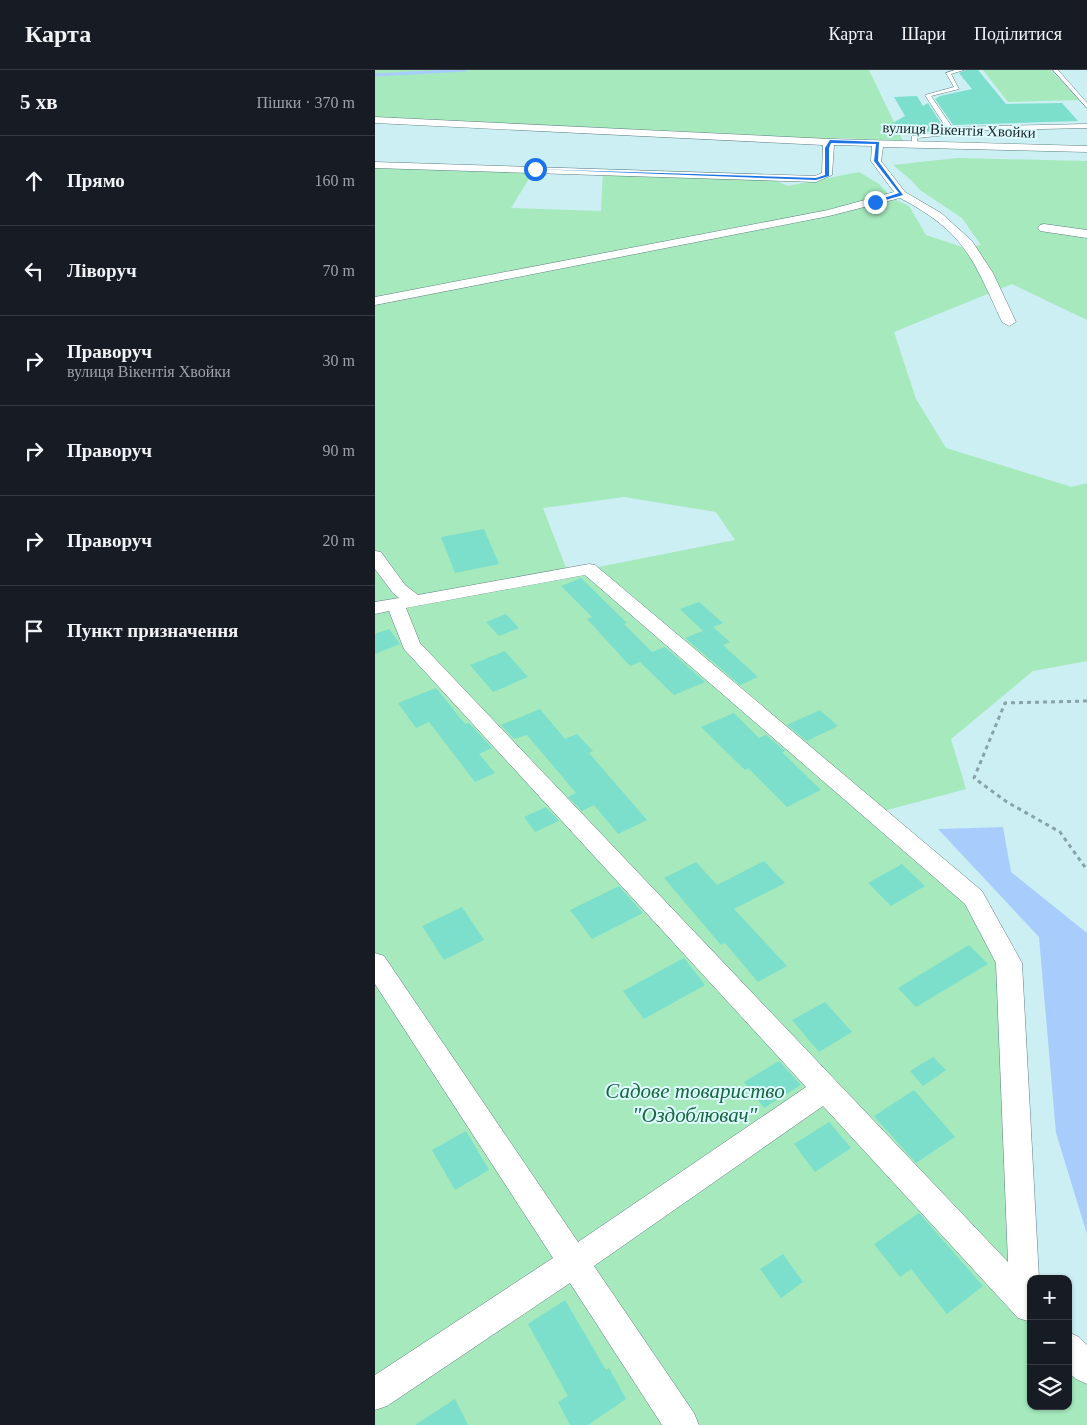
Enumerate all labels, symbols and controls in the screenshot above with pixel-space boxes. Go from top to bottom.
text: Карта [25,21,91,47]
text: Карта [829,24,873,44]
text: Шари [901,24,946,44]
text: Поділитися [974,24,1062,44]
text: 5 хв [20,90,58,114]
text: Пішки · 370 m [257,94,355,111]
street label: вулиця Вікентія Хвойки [882,119,1036,141]
route start [524,158,547,181]
icon: ahead [20,167,48,195]
text: Прямо [67,170,125,191]
text: 160 m [315,172,355,189]
route end [864,191,887,214]
icon: left [20,257,48,285]
text: Ліворуч [67,260,137,281]
text: 70 m [323,262,355,279]
text: Праворуч [67,341,152,362]
icon: right [20,347,48,375]
text: 30 m [323,352,355,369]
text: вулиця Вікентія Хвойки [67,363,231,380]
icon: right [20,437,48,465]
text: Праворуч [67,440,152,461]
text: 90 m [323,442,355,459]
icon: right [20,527,48,555]
text: Праворуч [67,530,152,551]
text: 20 m [323,532,355,549]
icon: arrive [20,617,48,645]
text: Пункт призначення [67,620,238,641]
park label: Садове товариство "Оздоблювач" [605,1079,785,1127]
map controls [1027,1275,1072,1410]
button: + [1027,1275,1072,1320]
button: − [1027,1320,1072,1365]
button: layers [1027,1365,1072,1410]

